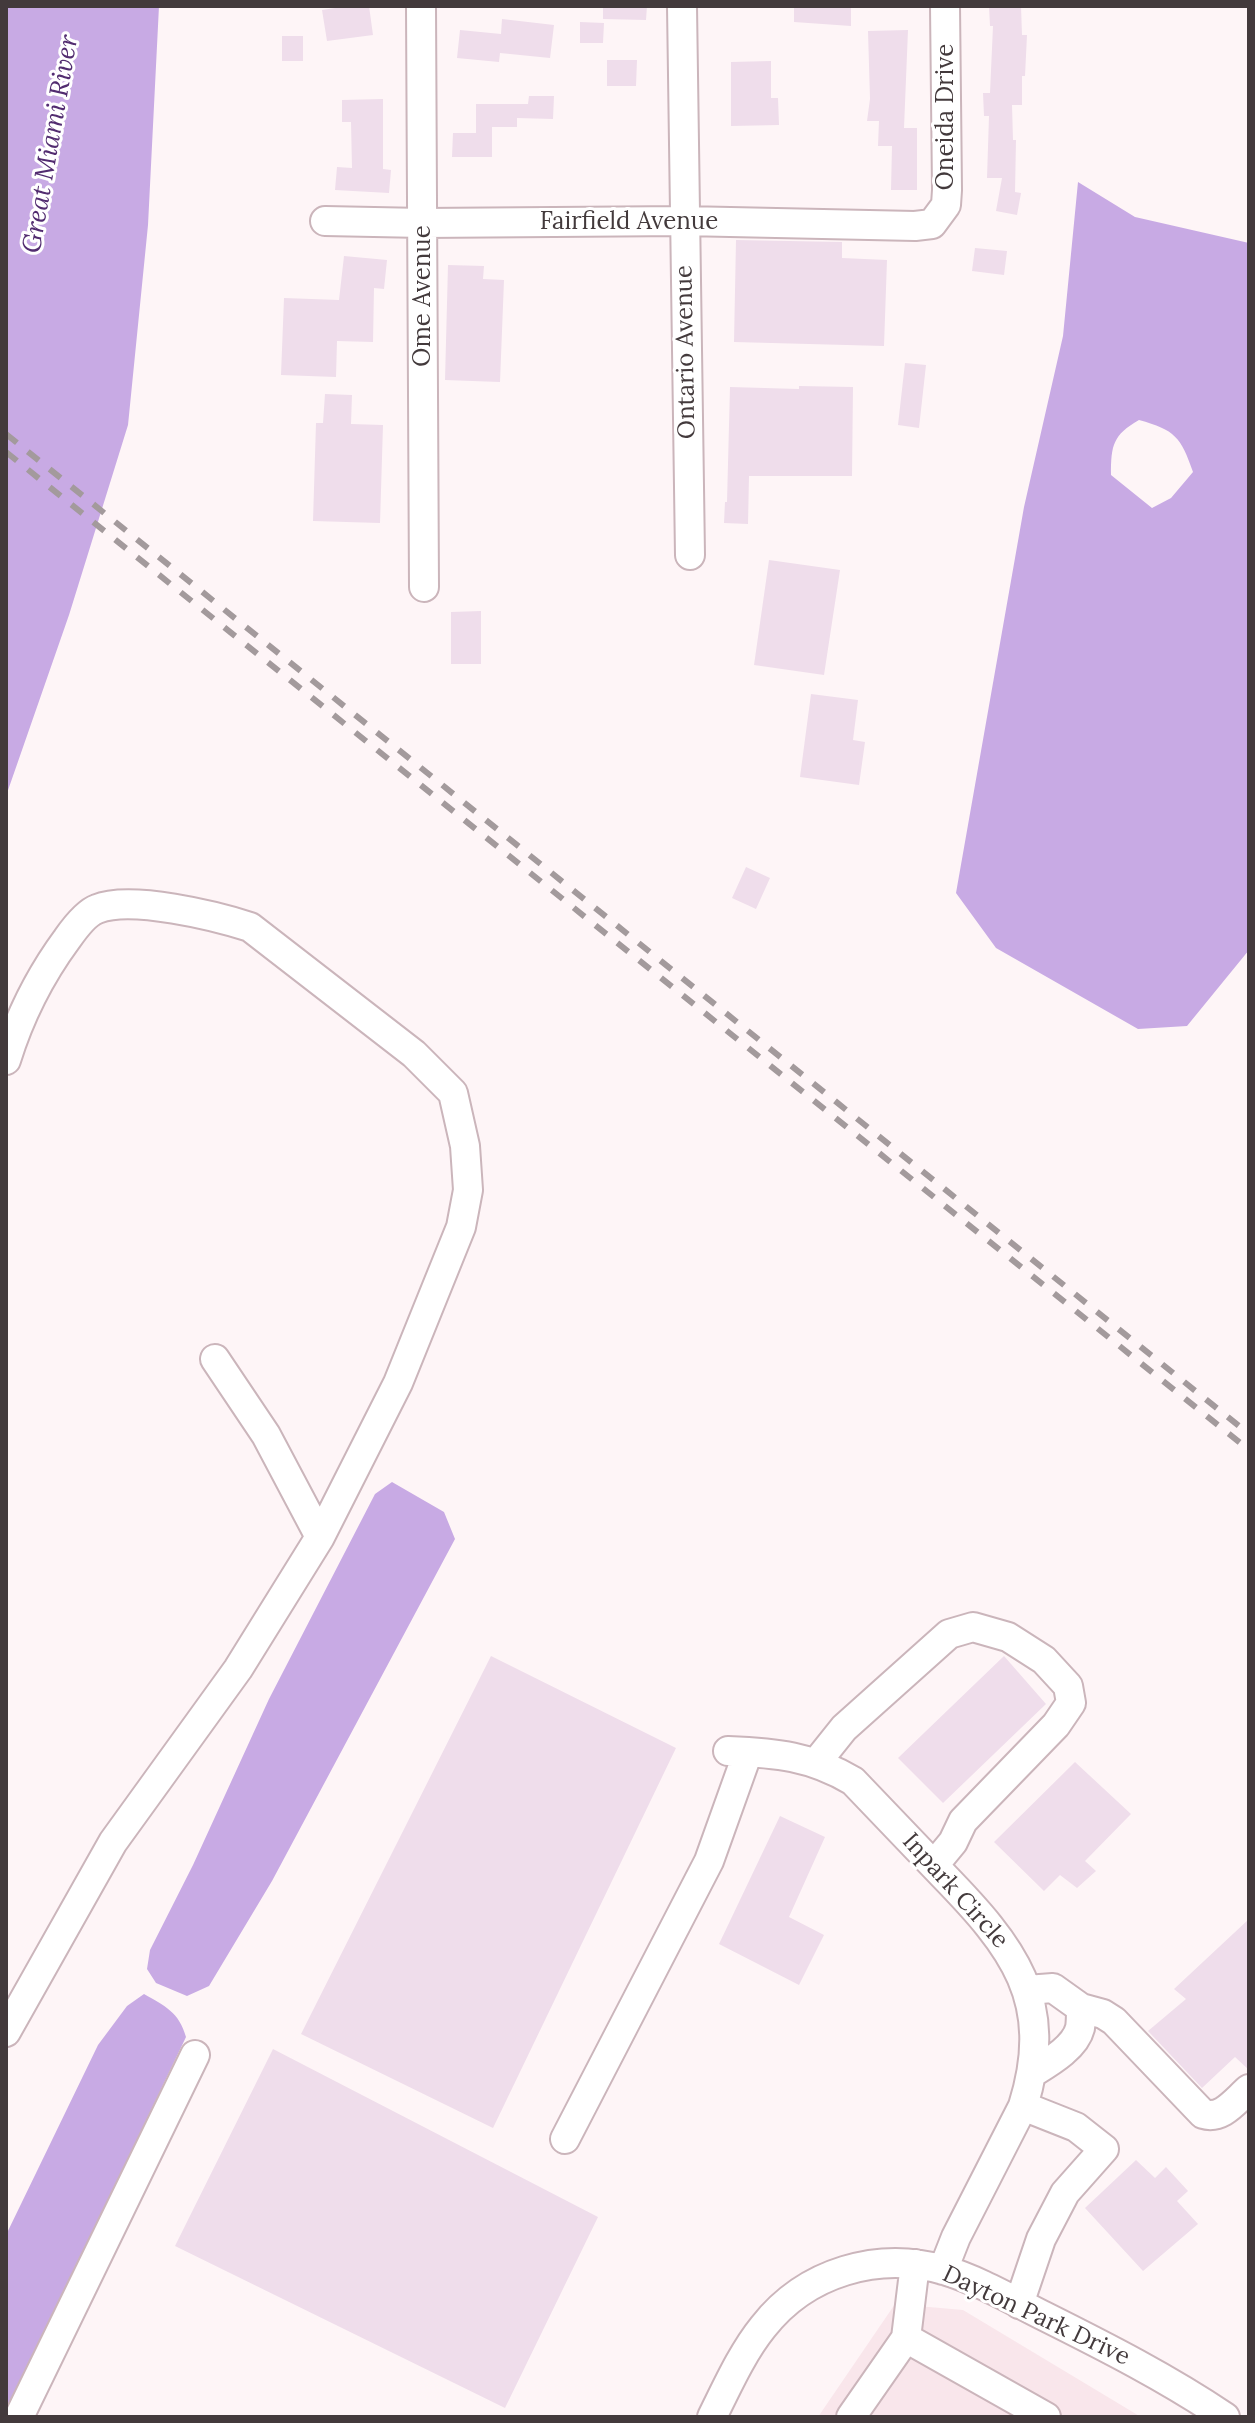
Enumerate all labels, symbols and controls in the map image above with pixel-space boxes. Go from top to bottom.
water label: Great Miami River [16,32,86,256]
street label: Oneida Drive [932,44,960,190]
street label: Fairfield Avenue [540,208,718,236]
street label: Ome Avenue [409,225,437,367]
street label: Ontario Avenue [670,265,702,439]
street label: Inpark Circle [896,1828,1014,1954]
street label: Dayton Park Drive [938,2260,1134,2372]

